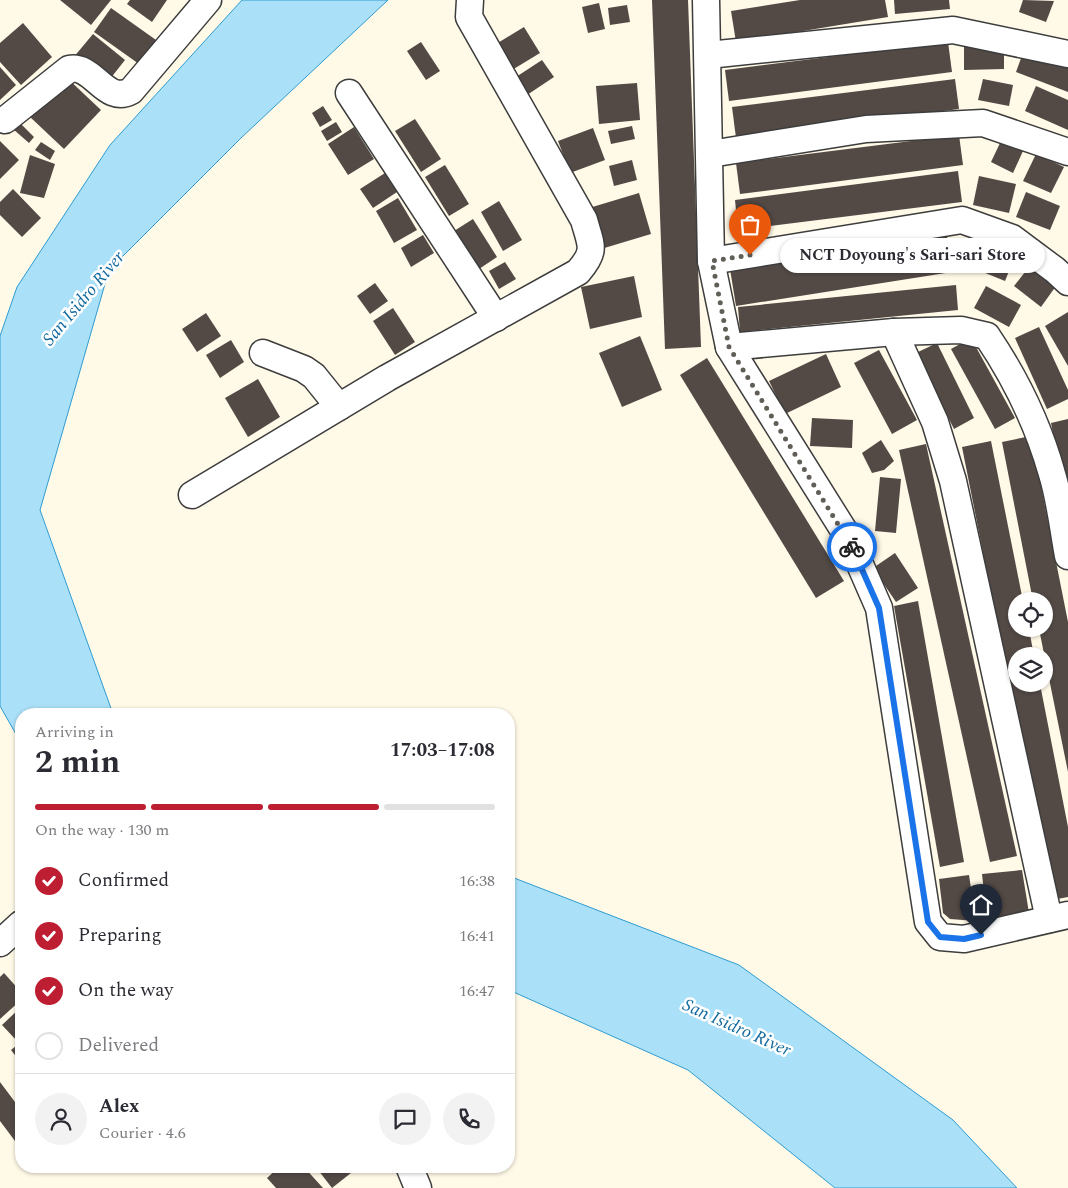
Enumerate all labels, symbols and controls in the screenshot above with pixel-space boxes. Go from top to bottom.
pin [729,204,771,255]
icon: bag [736,211,764,239]
callout: NCT Doyoung's Sari-sari Store [780,238,1045,272]
text: NCT Doyoung's Sari-sari Store [799,243,1026,267]
water label: San Isidro River [36,244,132,352]
courier [827,522,877,572]
icon: bike [838,533,866,561]
map controls [1008,592,1053,692]
button: locate [1008,592,1053,637]
button: layers [1008,647,1053,692]
text: Arriving in [35,720,114,744]
text: 17:03–17:08 [390,736,495,765]
text: 2 min [35,738,120,787]
text: On the way · 130 m [35,818,169,842]
text: Confirmed [78,866,169,895]
icon: check [35,867,63,895]
text: 16:38 [459,869,495,893]
pin [960,884,1002,935]
icon: home [967,891,995,919]
text: Preparing [78,921,162,950]
icon: check [35,922,63,950]
text: 16:41 [459,924,495,948]
text: On the way [78,976,174,1005]
icon: check [35,977,63,1005]
text: 16:47 [459,979,495,1003]
water label: San Isidro River [678,991,796,1064]
text: Delivered [78,1031,159,1060]
text: Alex [99,1092,140,1121]
button: person [35,1093,87,1145]
button: chat [379,1093,431,1145]
button: phone [443,1093,495,1145]
text: Courier · 4.6 [99,1121,186,1145]

